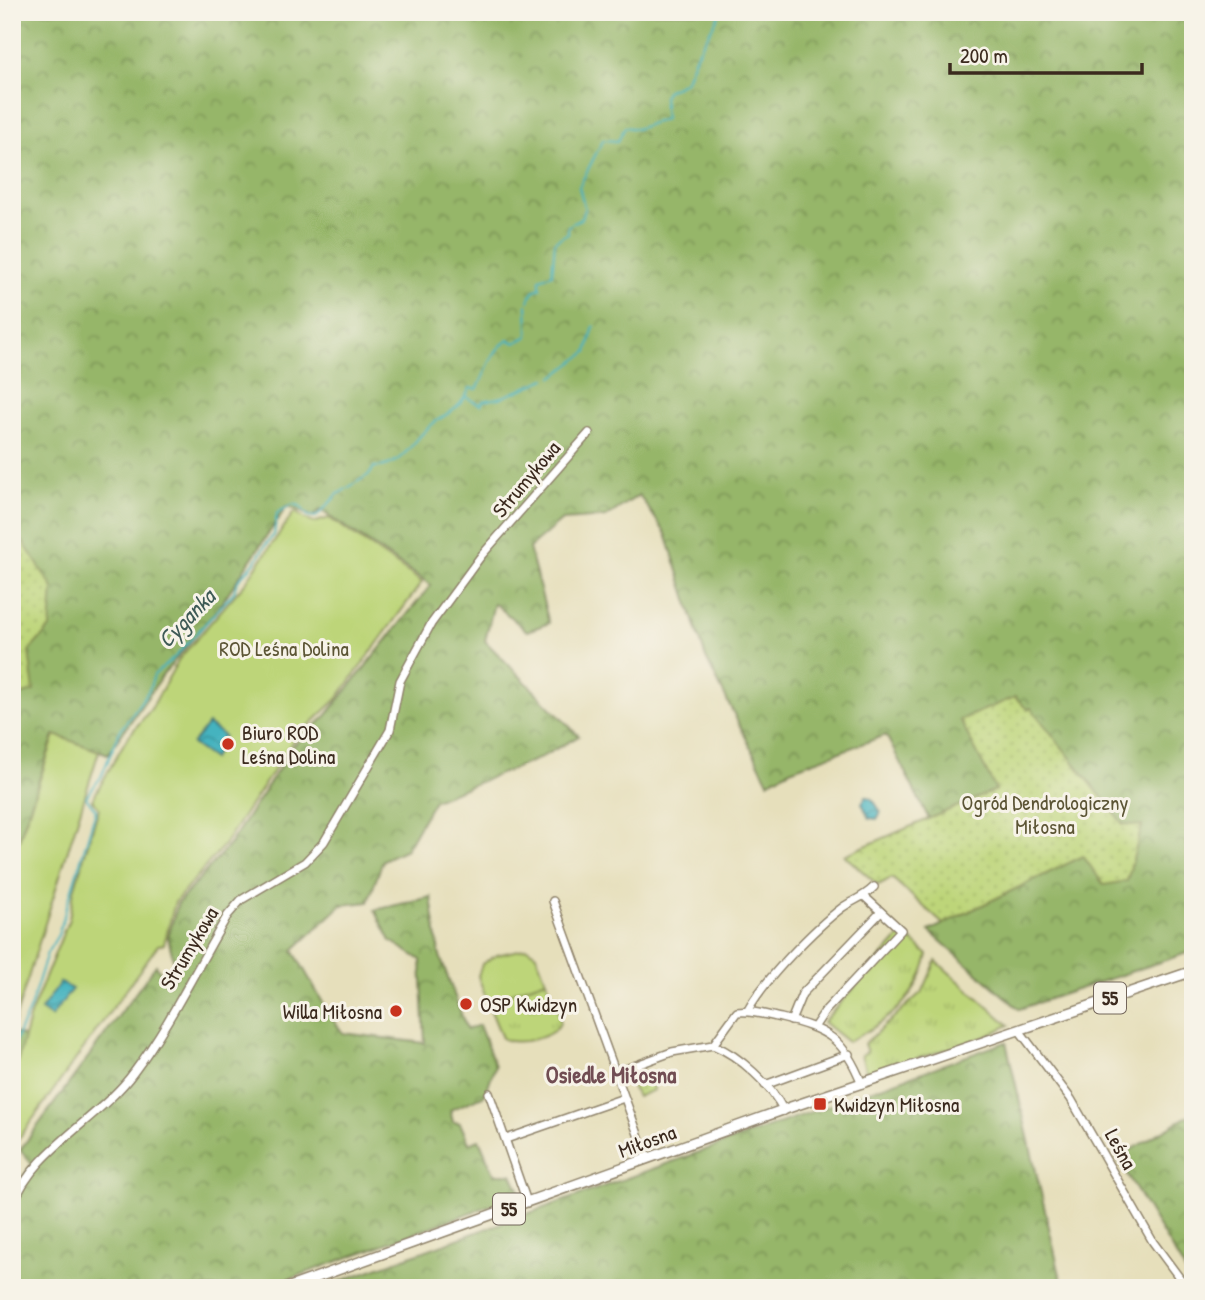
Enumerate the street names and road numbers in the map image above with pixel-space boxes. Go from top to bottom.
street label: Strumykowa [485,435,567,523]
street label: Strumykowa [153,901,225,995]
road number: 55 [1094,982,1126,1014]
street label: Miłosna [614,1117,680,1165]
street label: Leśna [1098,1124,1144,1174]
road number: 55 [493,1194,525,1224]

